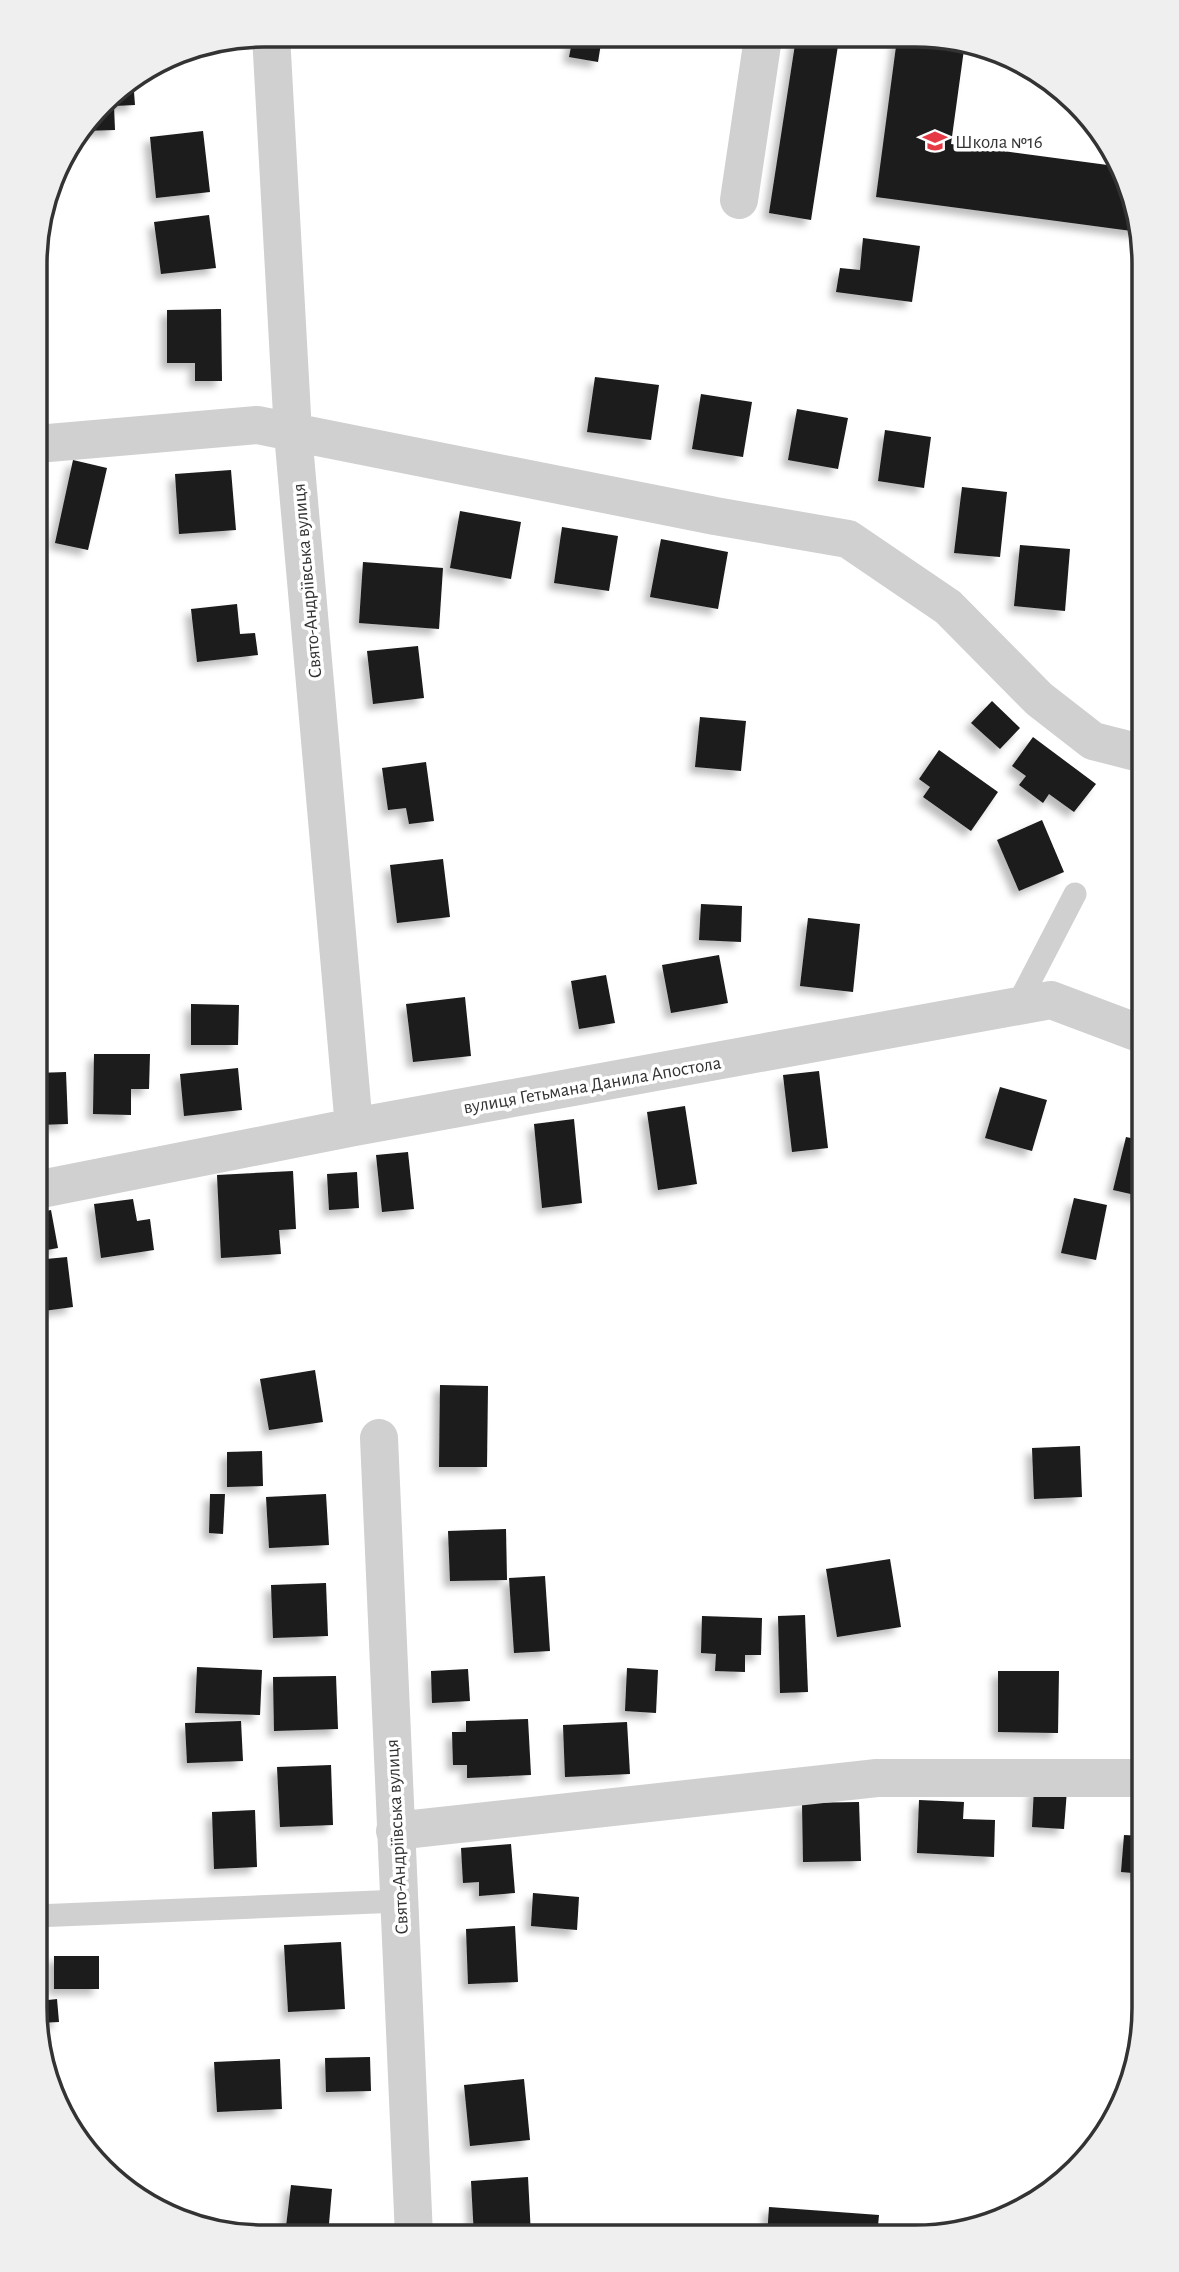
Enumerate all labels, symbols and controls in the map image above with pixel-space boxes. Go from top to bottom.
school or university icon: Школа №16 [921,127,949,155]
place label: Школа №16 [955,133,1043,152]
street label: Свято-Андріївська вулиця [290,483,325,679]
street label: вулиця Гетьмана Данила Апостола [462,1053,723,1118]
street label: Свято-Андріївська вулиця [383,1739,412,1935]

